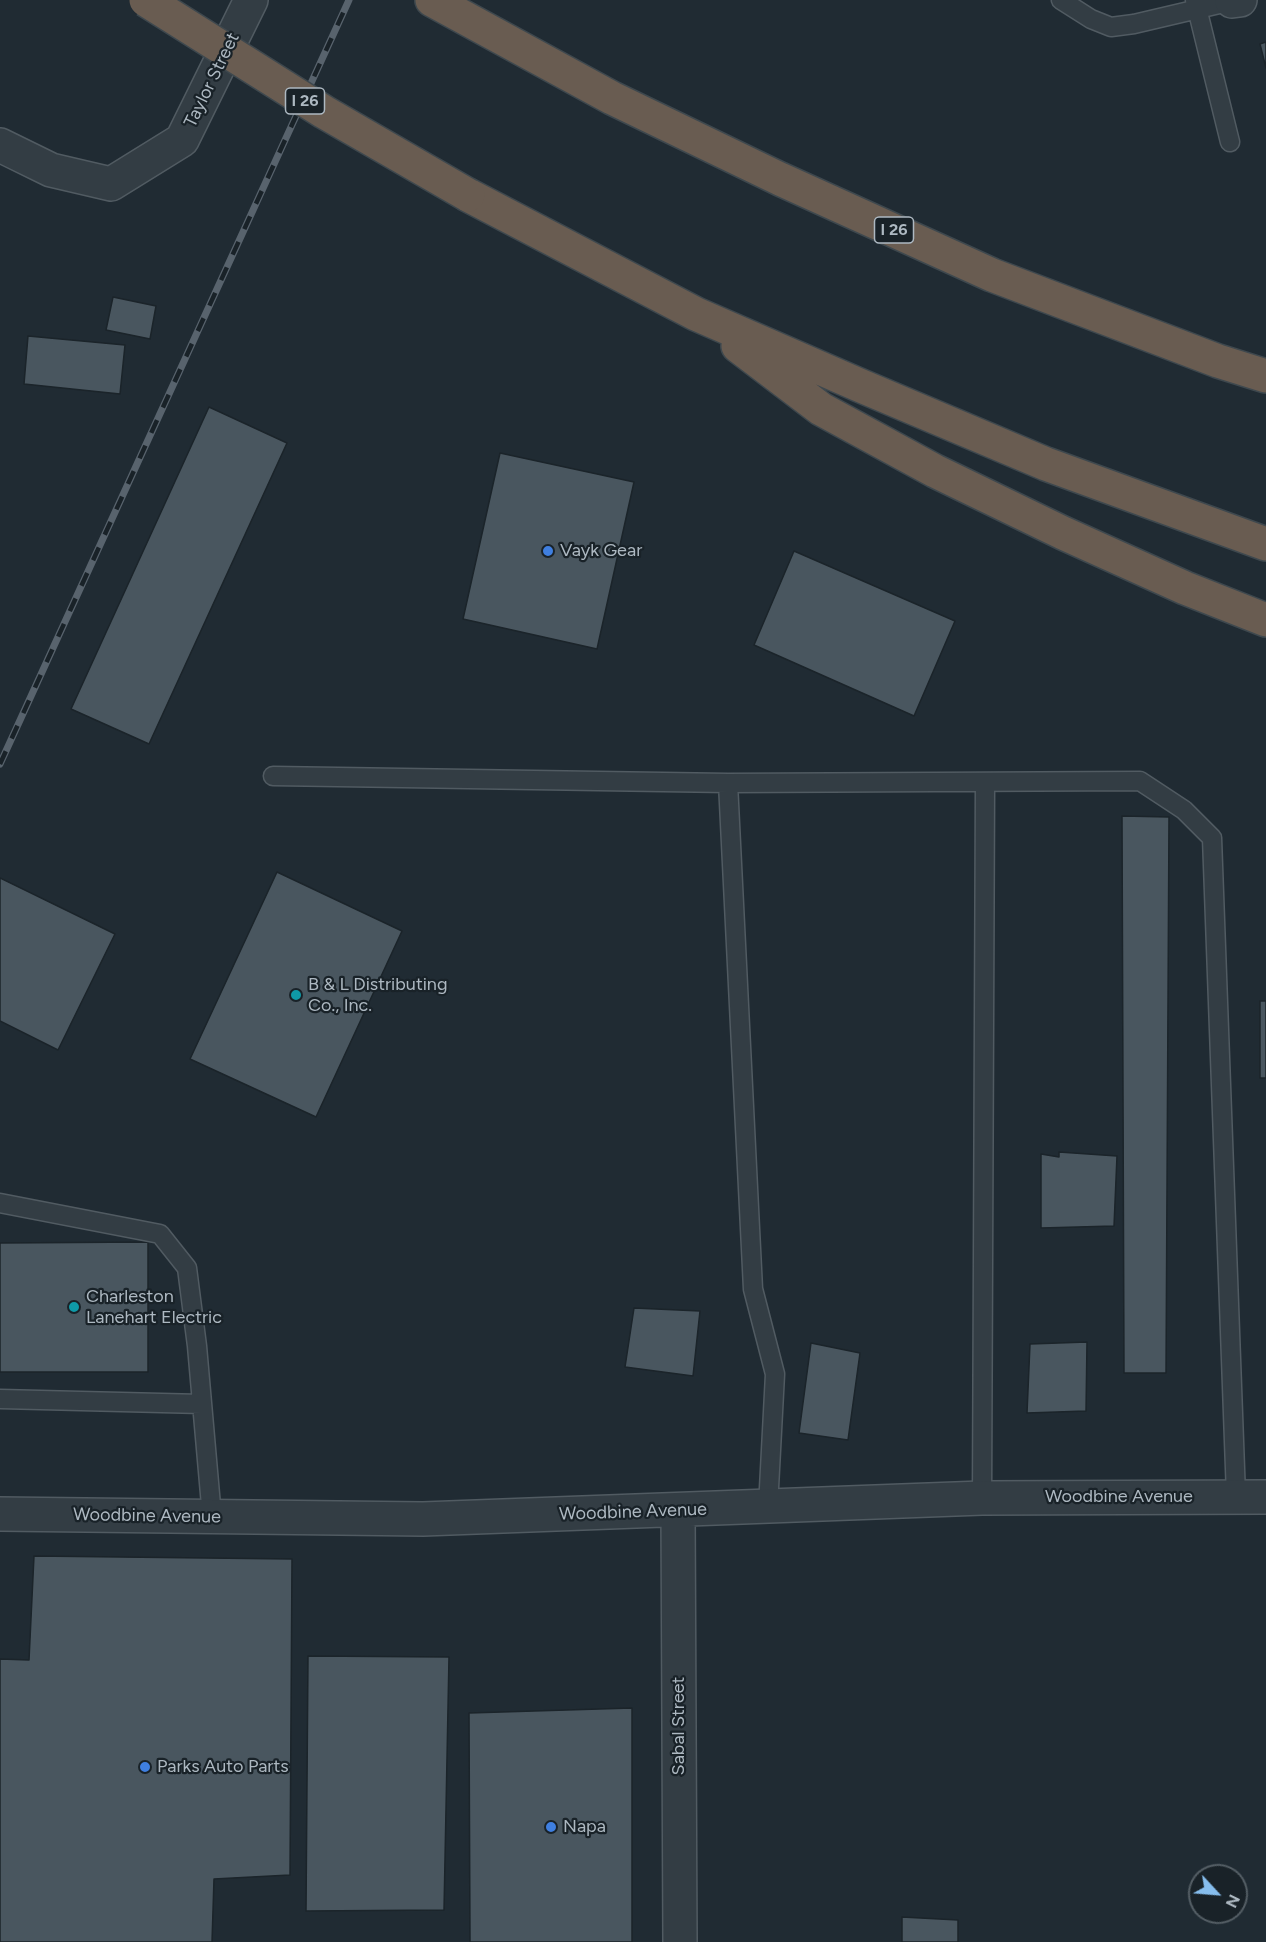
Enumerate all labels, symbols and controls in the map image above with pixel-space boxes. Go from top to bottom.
street label: Taylor Street [180,29,244,131]
road number: I 26 [286,88,324,114]
road number: I 26 [874,217,914,243]
place label: Vayk Gear [560,540,642,562]
marker: Vayk Gear [541,544,555,558]
place label: B & L Distributing Co., Inc. [308,974,447,1016]
marker: B & L Distributing Co., Inc. [289,988,303,1002]
place label: Charleston Lanehart Electric [86,1286,222,1328]
marker: Charleston Lanehart Electric [67,1300,81,1314]
street label: Woodbine Avenue [1045,1486,1193,1508]
street label: Woodbine Avenue [559,1499,707,1525]
street label: Woodbine Avenue [73,1504,221,1528]
street label: Sabal Street [668,1677,690,1775]
place label: Parks Auto Parts [157,1756,289,1778]
marker: Parks Auto Parts [138,1760,152,1774]
place label: Napa [563,1816,606,1838]
marker: Napa [544,1820,558,1834]
north arrow [1188,1864,1248,1924]
text: N [1222,1892,1244,1911]

